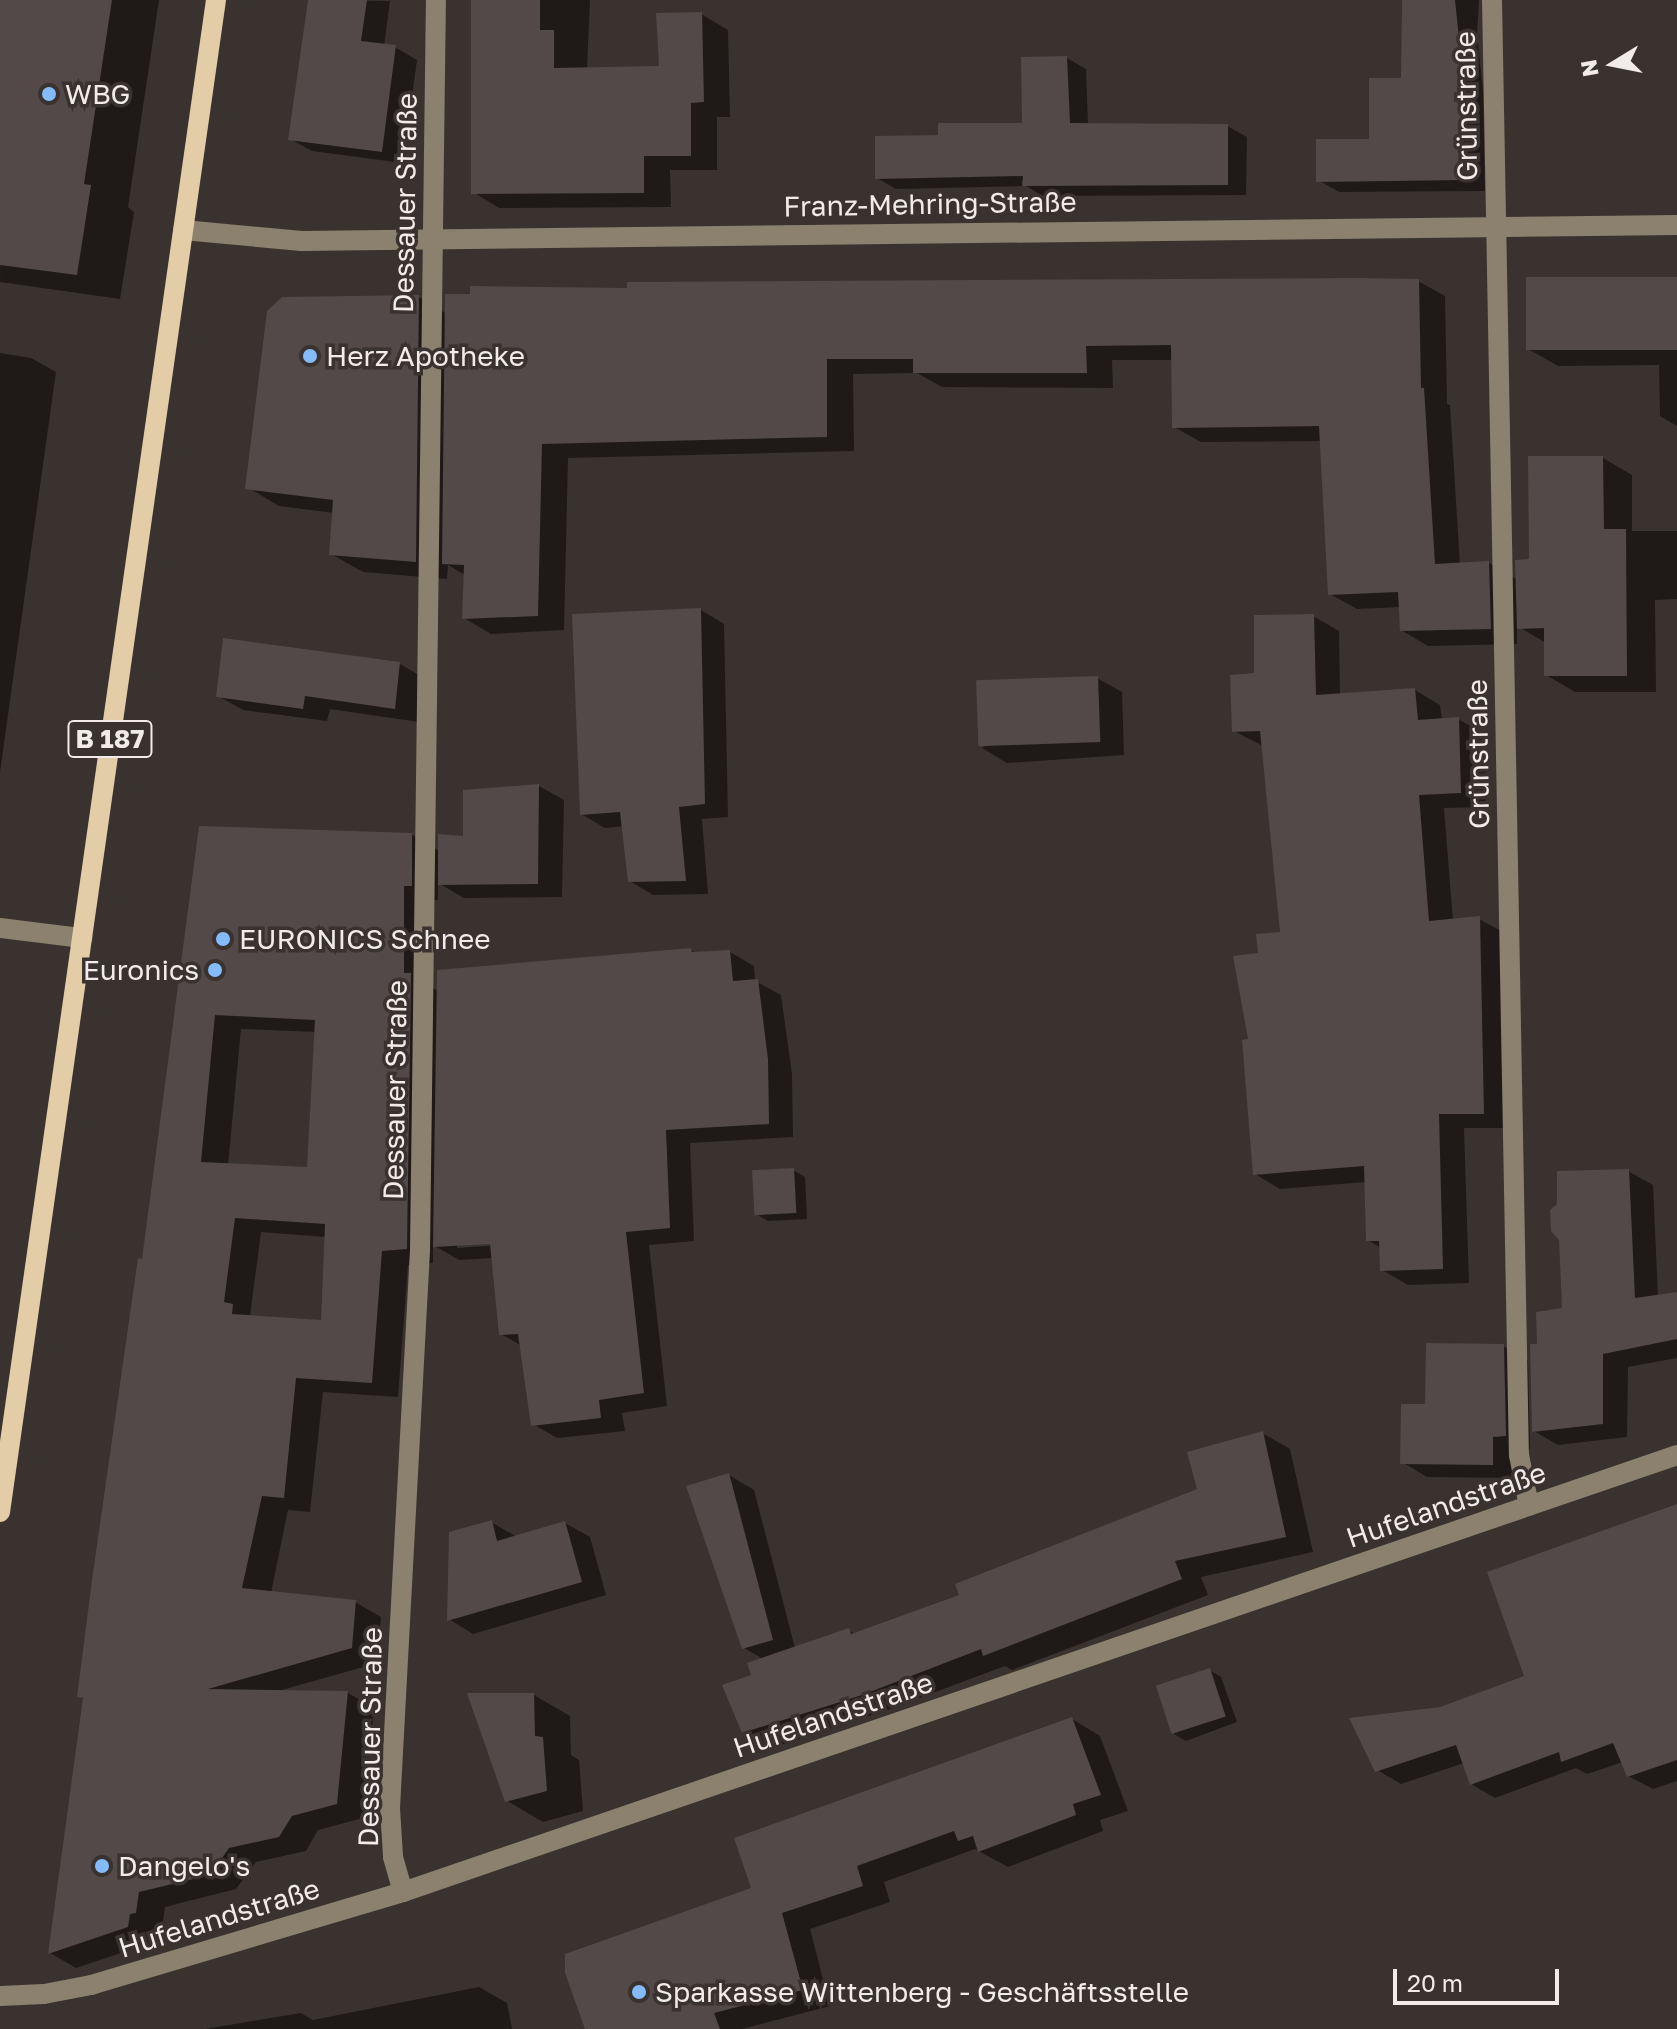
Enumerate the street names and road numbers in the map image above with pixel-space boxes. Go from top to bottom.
street label: Grünstraße [1448,31,1484,181]
street label: Dessauer Straße [386,93,424,313]
street label: Franz-Mehring-Straße [783,185,1077,223]
street label: Grünstraße [1460,679,1496,829]
road number: B 187 [66,717,154,761]
street label: Dessauer Straße [376,980,414,1200]
street label: Hufelandstraße [1342,1455,1550,1555]
street label: Dessauer Straße [351,1627,389,1847]
street label: Hufelandstraße [729,1665,937,1765]
street label: Hufelandstraße [114,1871,324,1965]

